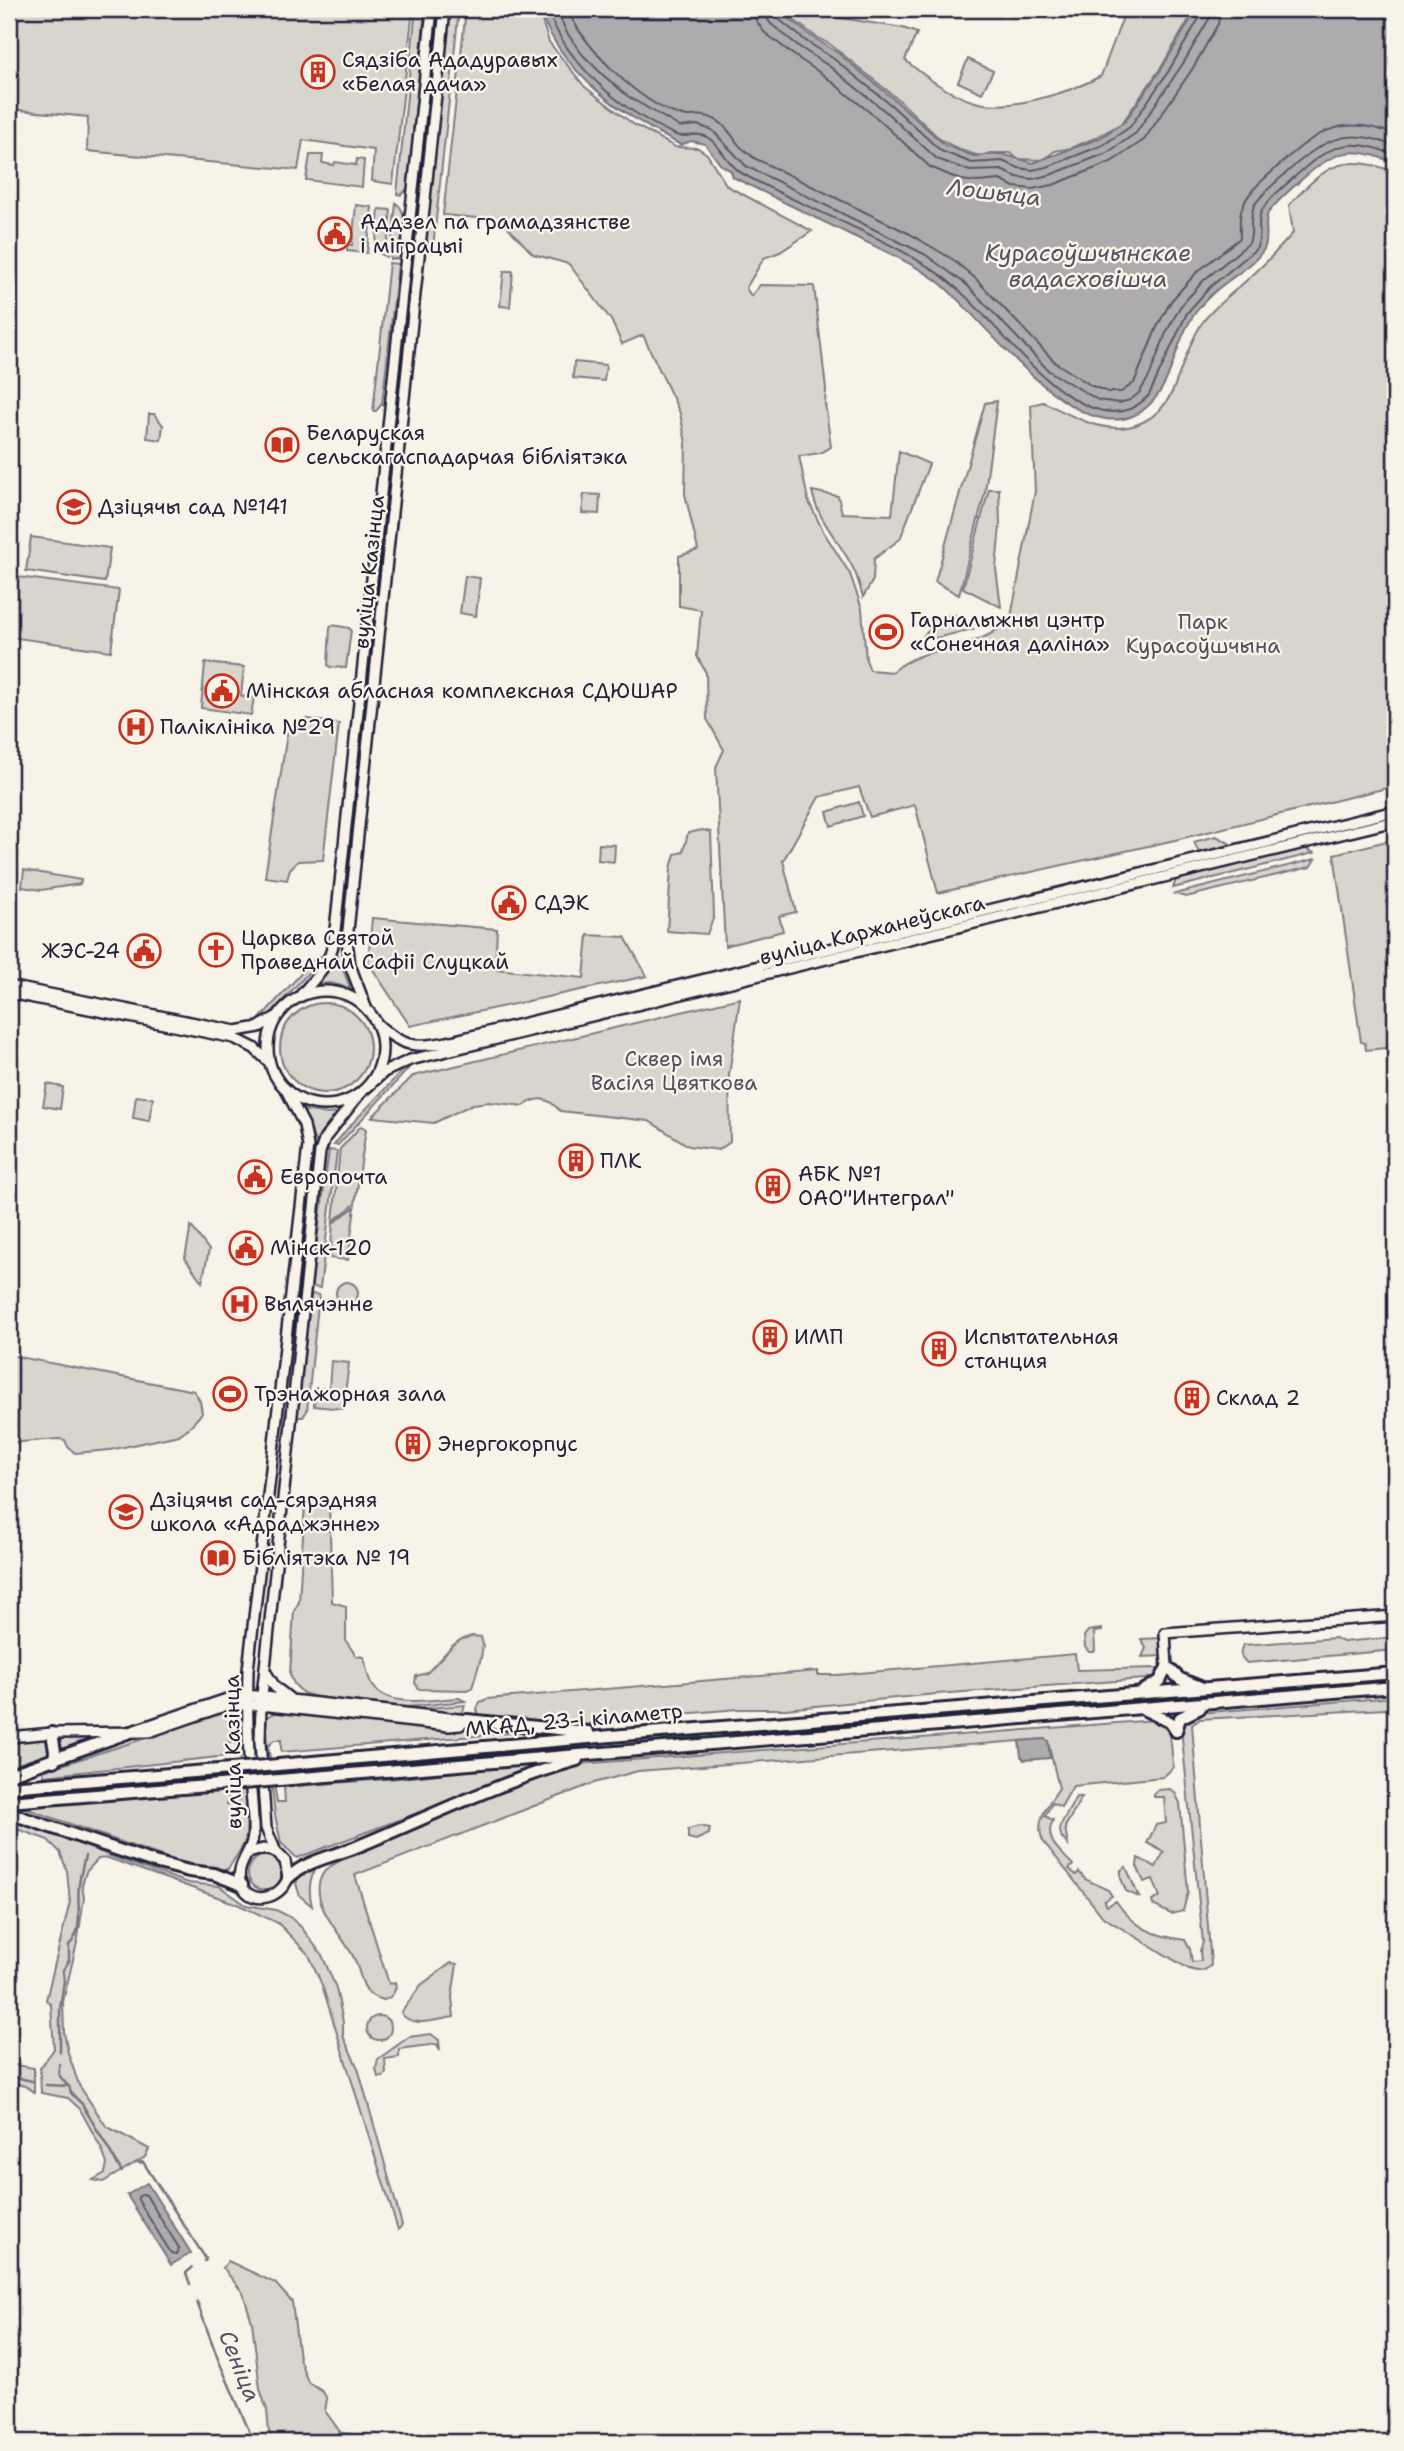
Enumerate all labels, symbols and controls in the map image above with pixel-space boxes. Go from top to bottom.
place label: Сядзіба Ададуравых «Белая дача» [342,46,558,98]
building icon: Сядзіба Ададуравых «Белая дача» [299,53,337,91]
water label: Лошыца [944,171,1043,213]
place label: Аддзел па грамадзянстве і міграцыі [360,208,631,260]
public building icon: Аддзел па грамадзянстве і міграцыі [316,215,354,253]
water label: Курасоўшчынскае вадасховішча [985,238,1191,294]
place label: Беларуская сельскагаспадарчая бібліятэка [306,419,627,471]
library icon: Беларуская сельскагаспадарчая бібліятэка [263,426,301,464]
school or university icon: Дзіцячы сад №141 [55,488,93,526]
place label: Дзіцячы сад №141 [98,493,288,521]
street label: вуліца Казінца [347,494,391,650]
place label: Гарналыжны цэнтр «Сонечная даліна» [910,606,1110,658]
park label: Парк Курасоўшчына [1126,608,1280,660]
sports icon: Гарналыжны цэнтр «Сонечная даліна» [867,613,905,651]
public building icon: Мінская абласная комплексная СДЮШАР [203,672,241,710]
place label: Мінская абласная комплексная СДЮШАР [246,677,678,705]
hospital icon: Паліклініка №29 [117,708,155,746]
place label: Паліклініка №29 [160,713,335,741]
public building icon: СДЭК [490,884,528,922]
street label: вуліца Каржанеўскага [756,888,988,972]
place label: СДЭК [534,889,590,917]
place label: Царква Святой Праведнай Сафіі Слуцкай [241,924,509,976]
church icon: Царква Святой Праведнай Сафіі Слуцкай [197,931,235,969]
public building icon: ЖЭС-24 [125,932,163,970]
place label: ЖЭС-24 [41,937,120,965]
park label: Сквер імя Васіля Цвяткова [591,1045,757,1097]
building icon: ПЛК [557,1142,595,1180]
place label: ПЛК [600,1147,642,1175]
public building icon: Европочта [236,1158,274,1196]
place label: АБК №1 ОАО"Интеграл" [798,1160,955,1212]
place label: Европочта [280,1163,387,1191]
building icon: АБК №1 ОАО"Интеграл" [754,1167,792,1205]
public building icon: Мінск-120 [227,1229,265,1267]
place label: Мінск-120 [270,1234,372,1262]
hospital icon: Вылячэнне [221,1285,259,1323]
place label: Вылячэнне [264,1290,374,1318]
building icon: ИМП [751,1318,789,1356]
place label: ИМП [794,1323,843,1351]
place label: Испытательная станция [964,1323,1119,1375]
building icon: Испытательная станция [920,1330,958,1368]
sports icon: Трэнажорная зала [211,1375,249,1413]
building icon: Склад 2 [1173,1379,1211,1417]
place label: Трэнажорная зала [254,1380,446,1408]
place label: Склад 2 [1216,1384,1300,1412]
building icon: Энергокорпус [394,1425,432,1463]
place label: Энергокорпус [438,1430,578,1458]
place label: Дзіцячы сад-сярэдняя школа «Адраджэнне» [150,1486,380,1538]
school or university icon: Дзіцячы сад-сярэдняя школа «Адраджэнне» [107,1493,145,1531]
library icon: Бібліятэка № 19 [199,1539,237,1577]
place label: Бібліятэка № 19 [242,1544,410,1572]
street label: вуліца Казінца [218,1675,248,1829]
street label: МКАД, 23-і кіламетр [464,1697,684,1743]
water label: Сеніца [212,2326,268,2406]

